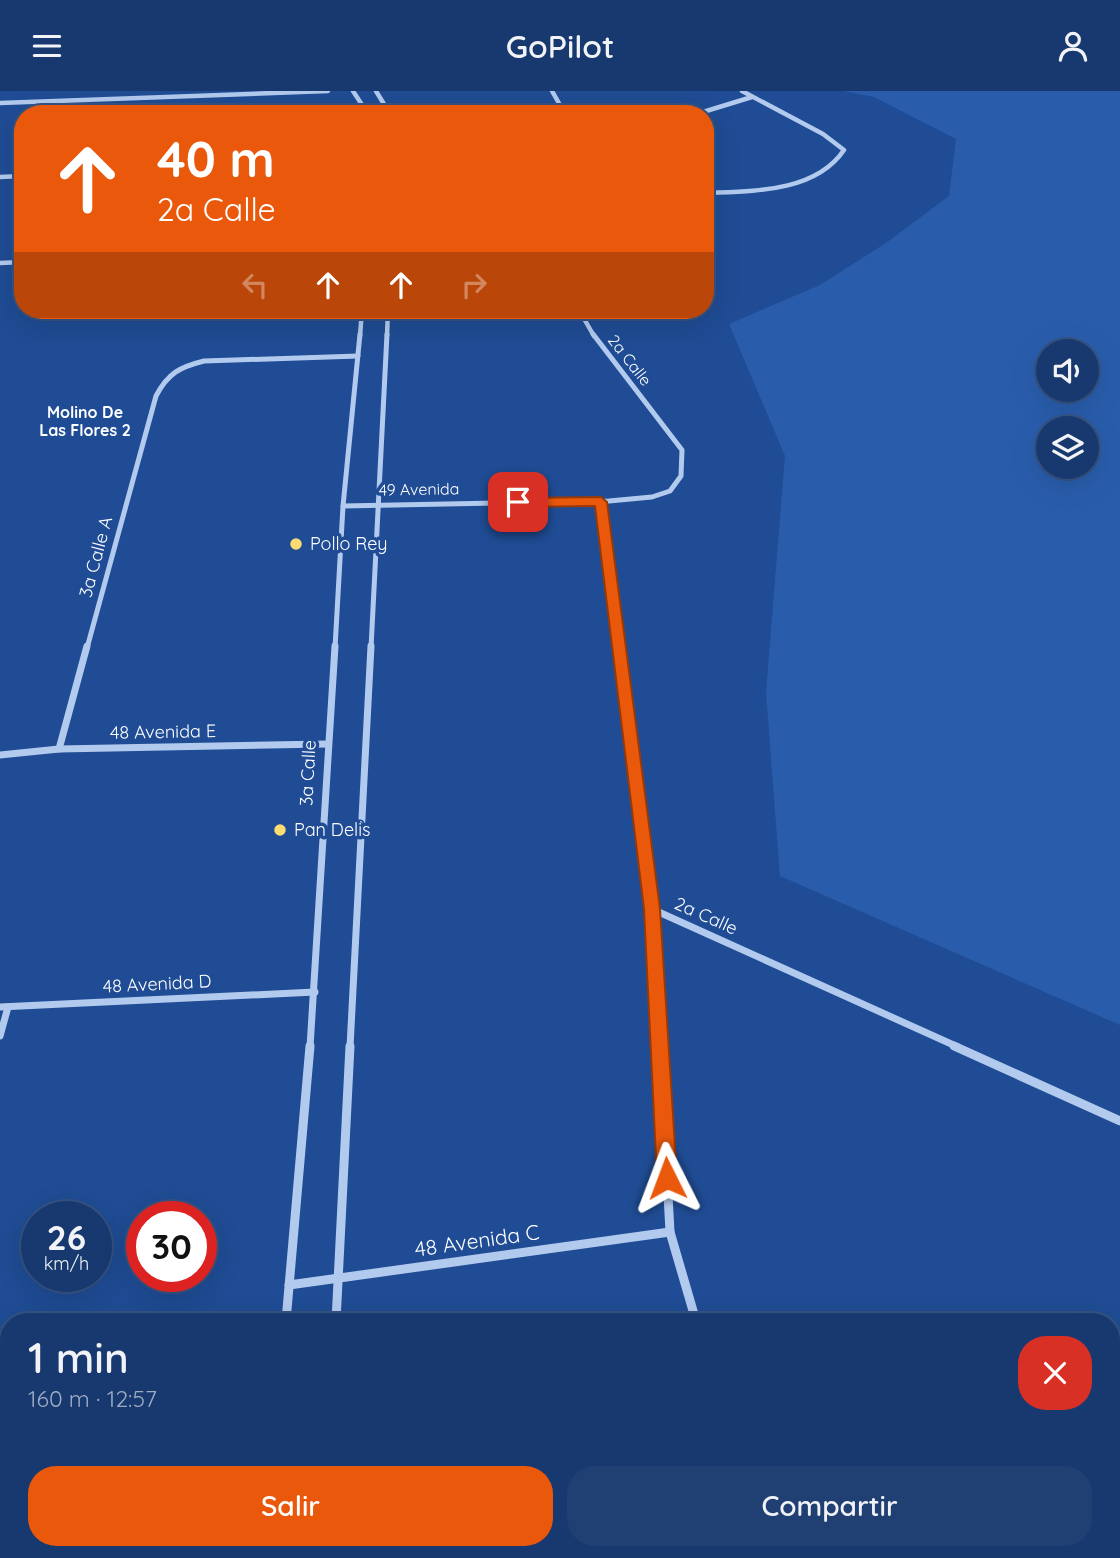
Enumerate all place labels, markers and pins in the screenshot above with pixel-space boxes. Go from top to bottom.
pin [488,472,548,532]
place label: Pollo Rey [310,532,388,555]
marker: Pollo Rey [288,536,304,552]
place label: Pan Delis [294,818,371,841]
marker: Pan Delis [272,822,288,838]

